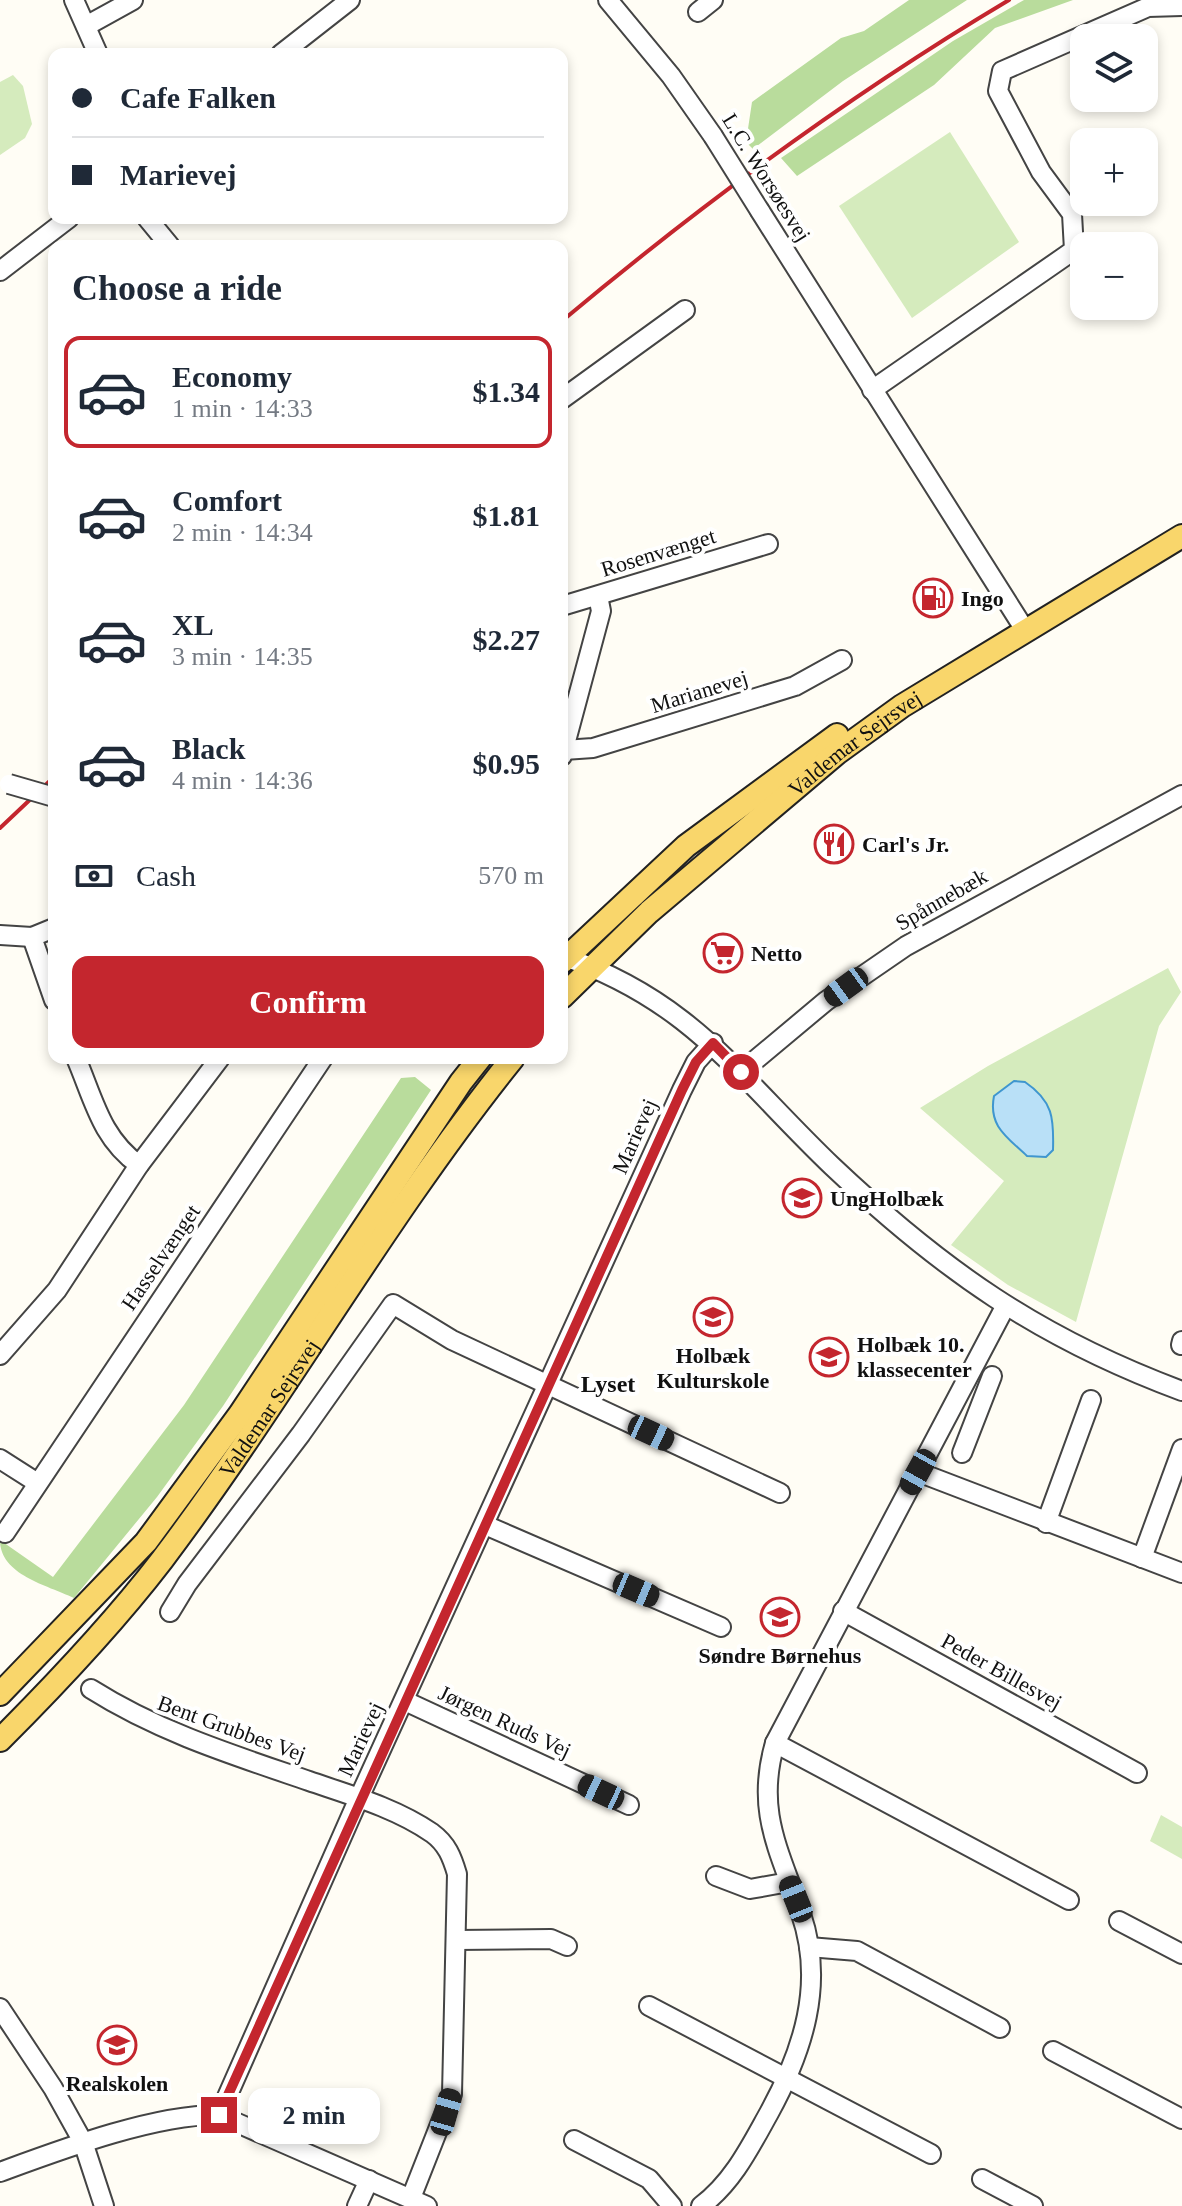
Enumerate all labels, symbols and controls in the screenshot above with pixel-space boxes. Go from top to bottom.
map controls [1070,24,1158,320]
button: layers [1070,24,1158,112]
text: Cafe Falken [120,81,276,114]
street label: L.C. Worsøesvej [717,109,816,246]
button: + [1070,128,1158,216]
text: Marievej [120,158,237,191]
button: − [1070,232,1158,320]
text: Choose a ride [72,268,282,308]
icon: car [76,356,148,428]
text: Economy [172,360,292,393]
text: $1.34 [473,375,540,408]
text: 1 min · 14:33 [172,394,313,423]
icon: car [76,480,148,552]
text: Comfort [172,484,282,517]
text: $1.81 [473,499,540,532]
text: 2 min · 14:34 [172,518,313,547]
street label: Rosenvænget [598,523,718,582]
fuel station icon: Ingo [912,577,954,619]
place label: Ingo [961,586,1004,611]
icon: car [76,604,148,676]
text: XL [172,608,214,641]
text: $2.27 [473,623,540,656]
text: 3 min · 14:35 [172,642,313,671]
street label: Marianevej [648,665,751,718]
street label: Valdemar Sejrsvej [783,685,926,802]
icon: car [76,728,148,800]
text: Black [172,732,245,765]
text: $0.95 [473,747,540,780]
text: 4 min · 14:36 [172,766,313,795]
restaurant icon: Carl's Jr. [813,823,855,865]
place label: Carl's Jr. [862,832,949,857]
icon: cash [72,854,116,898]
text: Cash [136,859,196,892]
text: 570 m [478,861,544,890]
street label: Spånnebæk [891,863,991,936]
supermarket icon: Netto [702,932,744,974]
place label: Netto [751,941,802,966]
button: Confirm [72,956,544,1048]
car [820,963,872,1011]
route start [723,1054,759,1090]
street label: Marievej [607,1095,662,1178]
school or university icon: UngHolbæk [781,1177,823,1219]
place label: UngHolbæk [830,1186,944,1211]
street label: Hasselvænget [116,1200,205,1315]
school or university icon: Holbæk Kulturskole [692,1296,734,1338]
place label: Holbæk 10. klassecenter [857,1332,972,1382]
street label: Valdemar Sejrsvej [214,1335,324,1482]
school or university icon: Holbæk 10. klassecenter [808,1336,850,1378]
place label: Holbæk Kulturskole [657,1343,769,1393]
district label: Lyset [581,1371,635,1397]
car [624,1412,678,1454]
car [896,1445,940,1499]
car [609,1570,663,1610]
school or university icon: Søndre Børnehus [759,1596,801,1638]
street label: Peder Billesvej [937,1628,1066,1715]
place label: Søndre Børnehus [699,1643,862,1668]
street label: Jørgen Ruds Vej [435,1680,575,1763]
street label: Bent Grubbes Vej [154,1690,309,1767]
street label: Marievej [332,1698,389,1780]
car [574,1771,628,1813]
car [776,1872,816,1926]
school or university icon: Realskolen [96,2024,138,2066]
place label: Realskolen [66,2071,168,2096]
car [428,2086,464,2138]
callout: 2 min [247,2087,379,2143]
route end [201,2097,237,2133]
text: 2 min [283,2101,345,2130]

